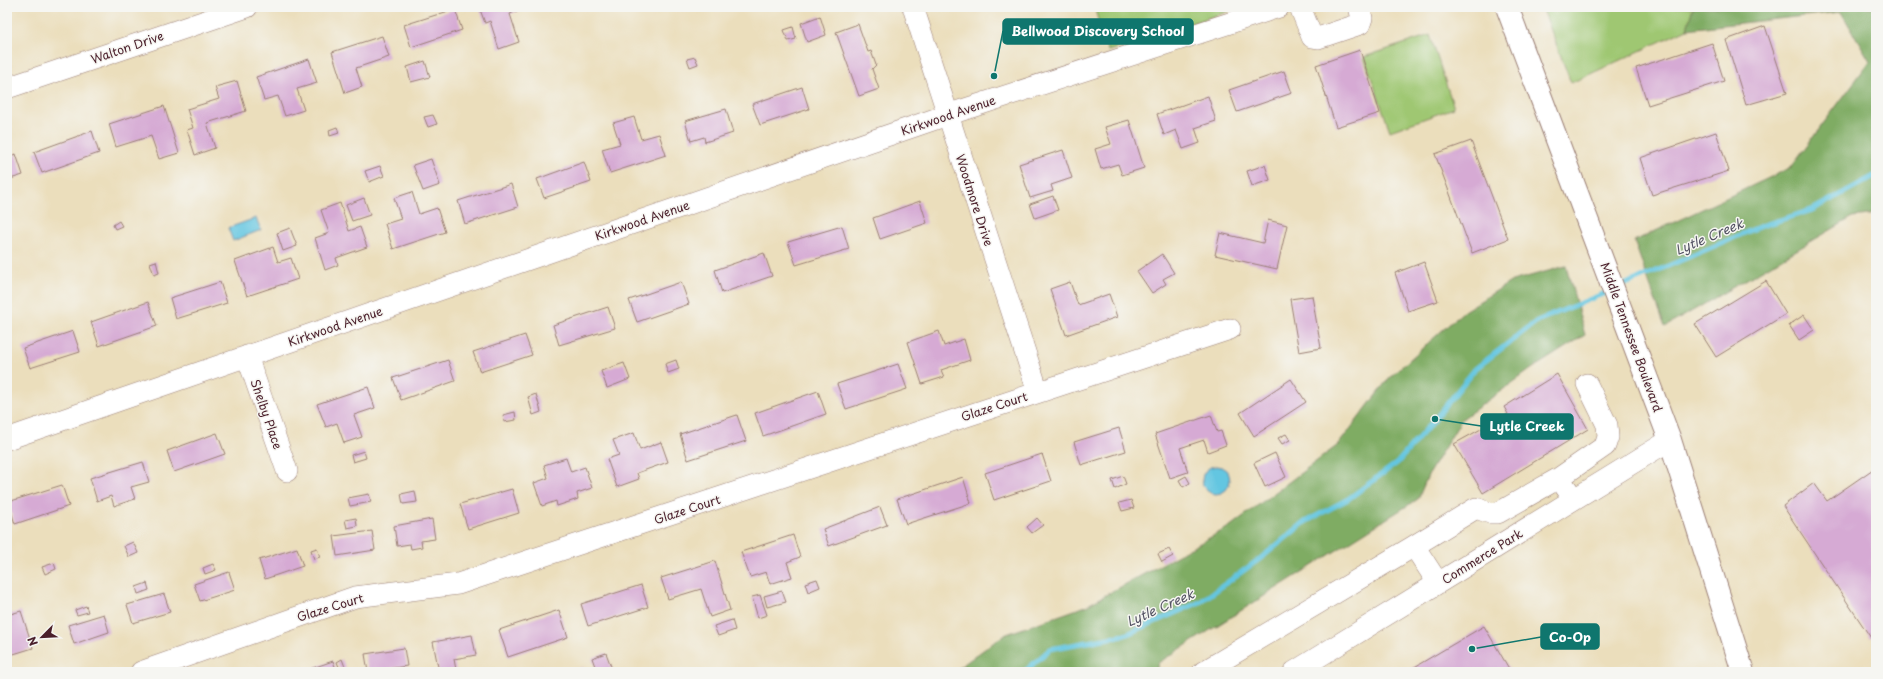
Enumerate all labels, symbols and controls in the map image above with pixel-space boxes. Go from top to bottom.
callout: Bellwood Discovery School [1003,19,1193,44]
text: Bellwood Discovery School [1011,21,1185,40]
street label: Walton Drive [88,26,166,68]
street label: Kirkwood Avenue [898,90,998,140]
street label: Woodmore Drive [952,152,998,248]
street label: Kirkwood Avenue [592,195,692,245]
water label: Lytle Creek [1672,213,1747,259]
street label: Middle Tennessee Boulevard [1597,260,1668,415]
street label: Kirkwood Avenue [285,301,385,351]
street label: Shelby Place [247,376,287,452]
street label: Glaze Court [958,387,1030,425]
callout: Lytle Creek [1481,414,1573,439]
text: Lytle Creek [1489,416,1565,435]
street label: Glaze Court [651,490,723,528]
street label: Commerce Park [1438,524,1526,588]
water label: Lytle Creek [1123,583,1198,630]
street label: Glaze Court [294,588,366,626]
north arrow [22,617,62,657]
callout: Co-Op [1541,624,1599,649]
text: Co-Op [1549,627,1591,646]
text: N [23,634,42,649]

